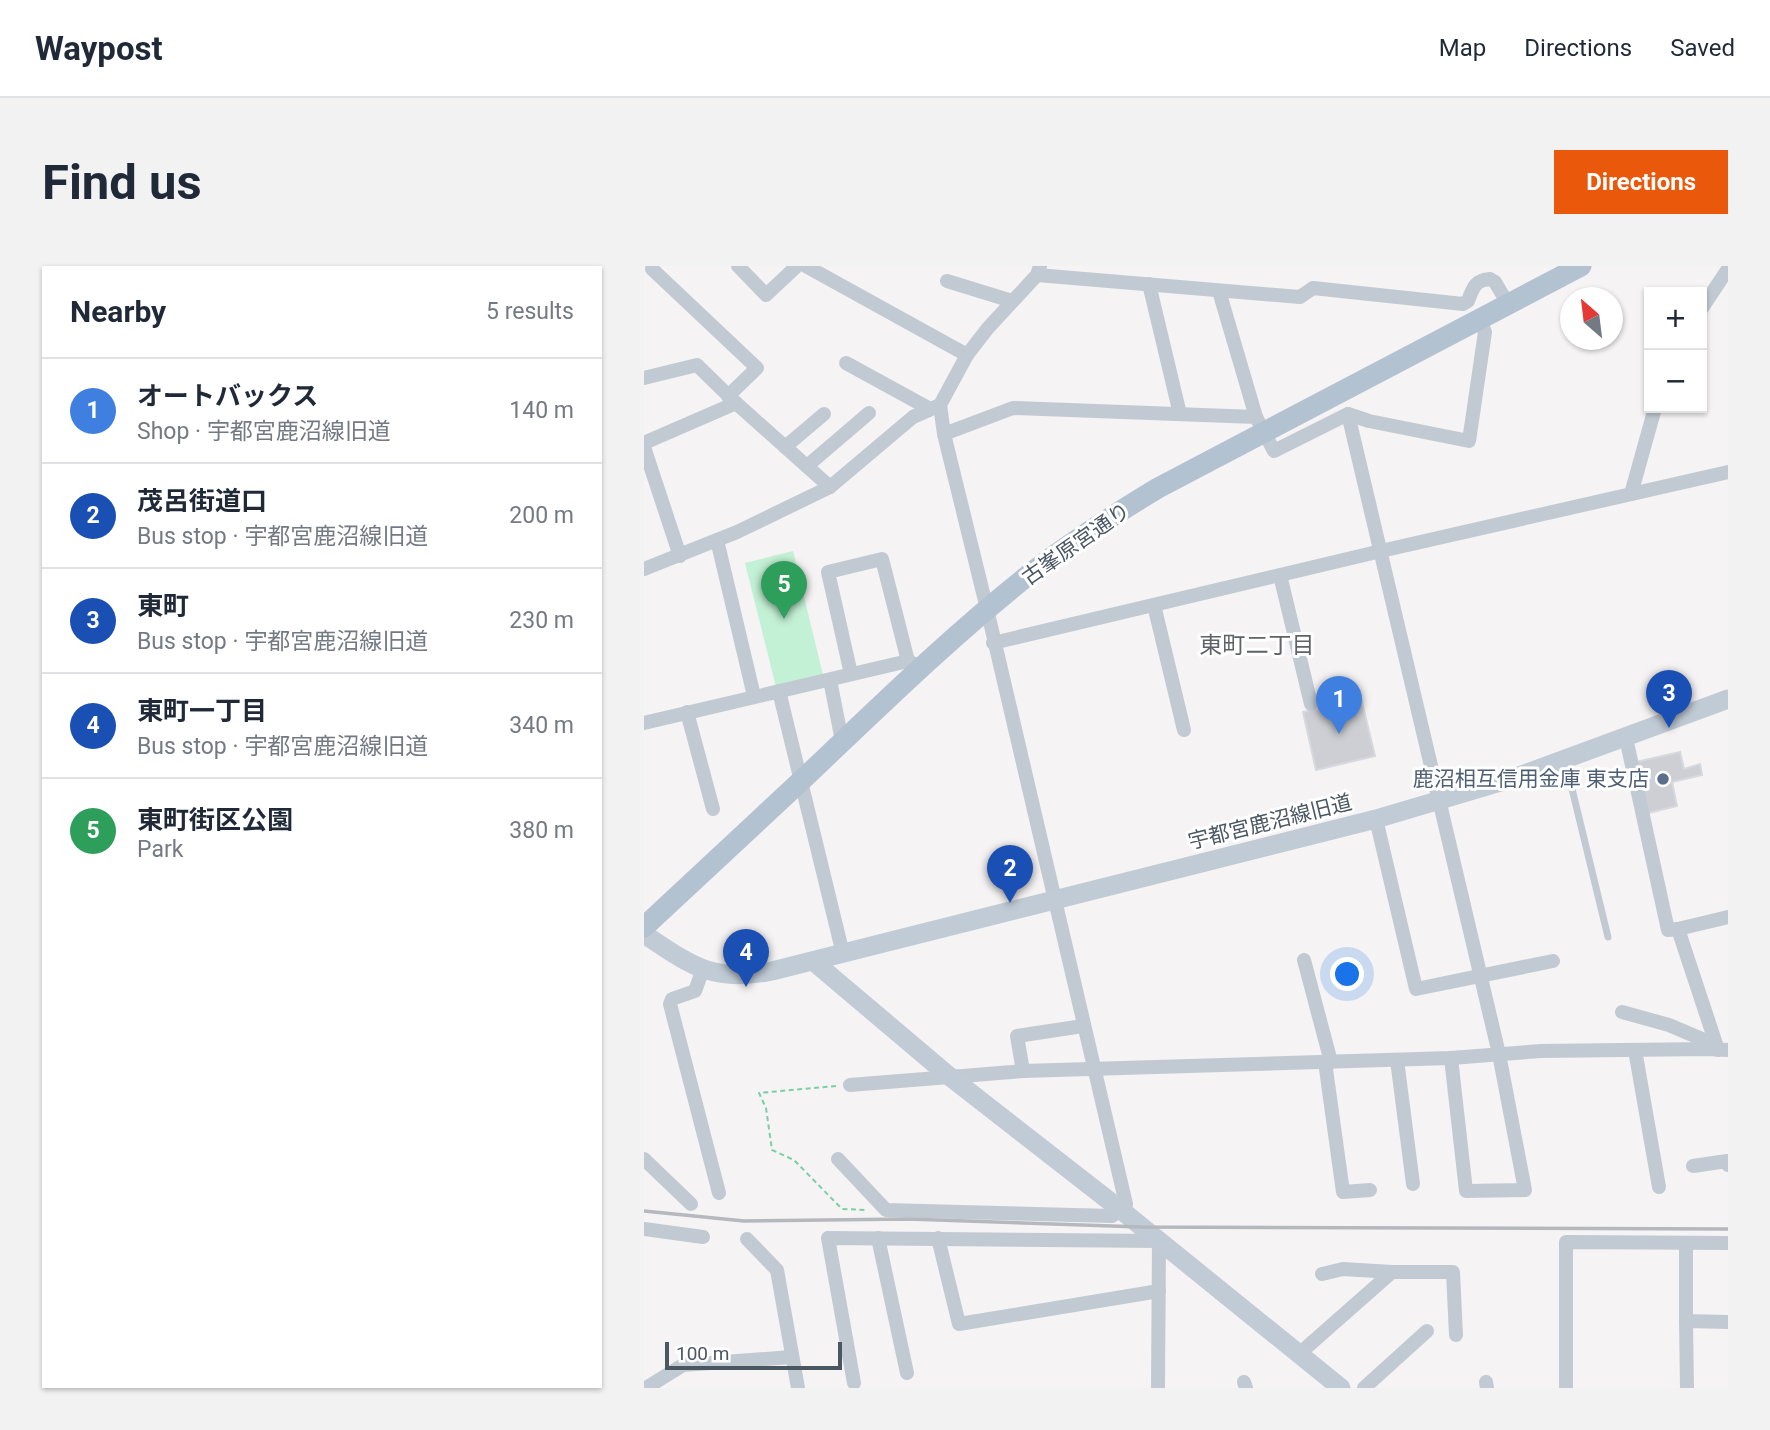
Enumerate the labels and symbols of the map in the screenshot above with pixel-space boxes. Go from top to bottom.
north arrow [1560,287,1623,350]
street label: 古峯原宮通り [1018,498,1134,590]
pin: 5 [761,561,807,619]
district label: 東町二丁目 [1200,632,1315,659]
pin: 3 [1646,670,1692,728]
pin: 1 [1316,676,1362,734]
place label: 鹿沼相互信用金庫 東支店 [1413,767,1649,791]
marker: 鹿沼相互信用金庫 東支店 [1655,771,1671,787]
street label: 宇都宮鹿沼線旧道 [1186,790,1354,854]
pin: 2 [987,845,1033,903]
pin: 4 [723,929,769,987]
your location [1330,957,1364,991]
scale bar [665,1339,842,1371]

